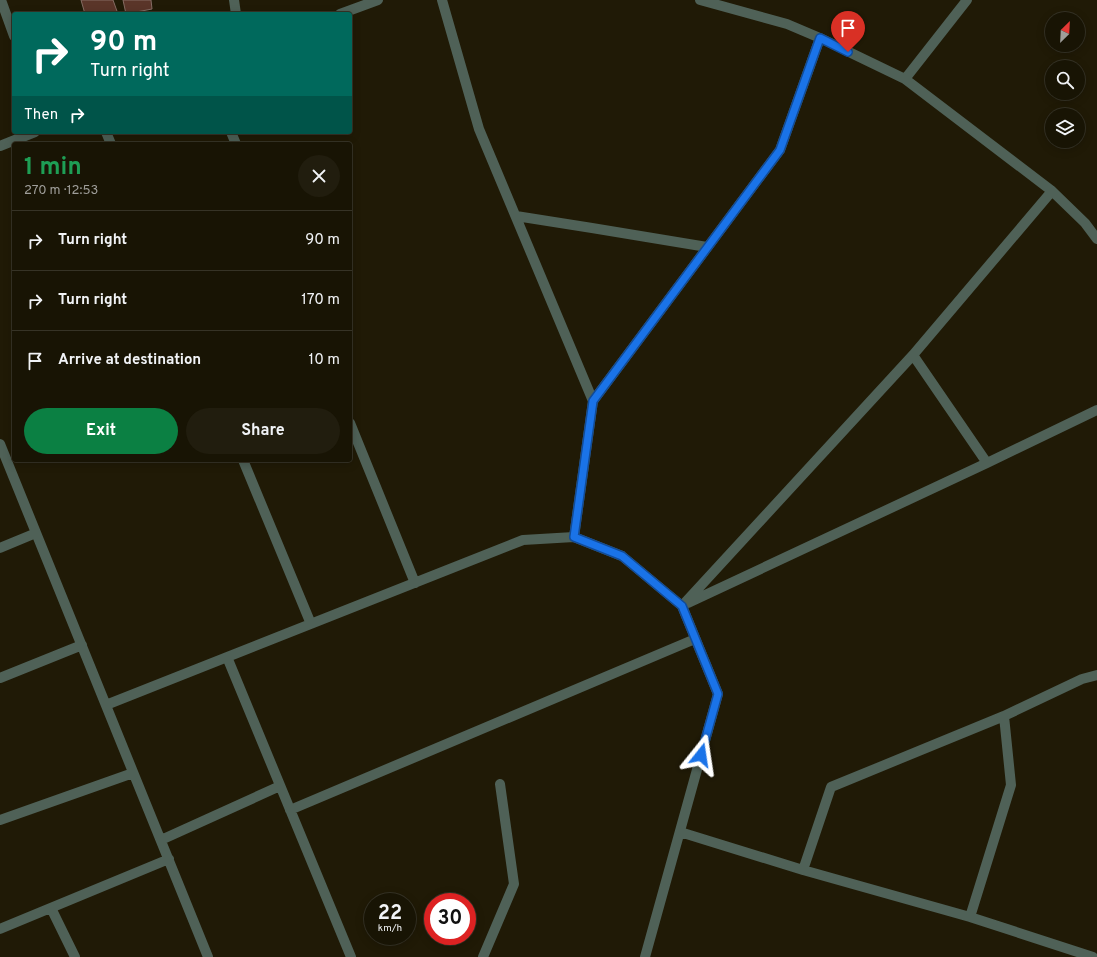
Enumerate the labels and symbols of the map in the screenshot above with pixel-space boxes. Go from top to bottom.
pin [831,11,865,52]
north arrow [1045,12,1085,52]
position arrow [680,734,722,776]
speed limit sign: 30 [424,893,476,945]

